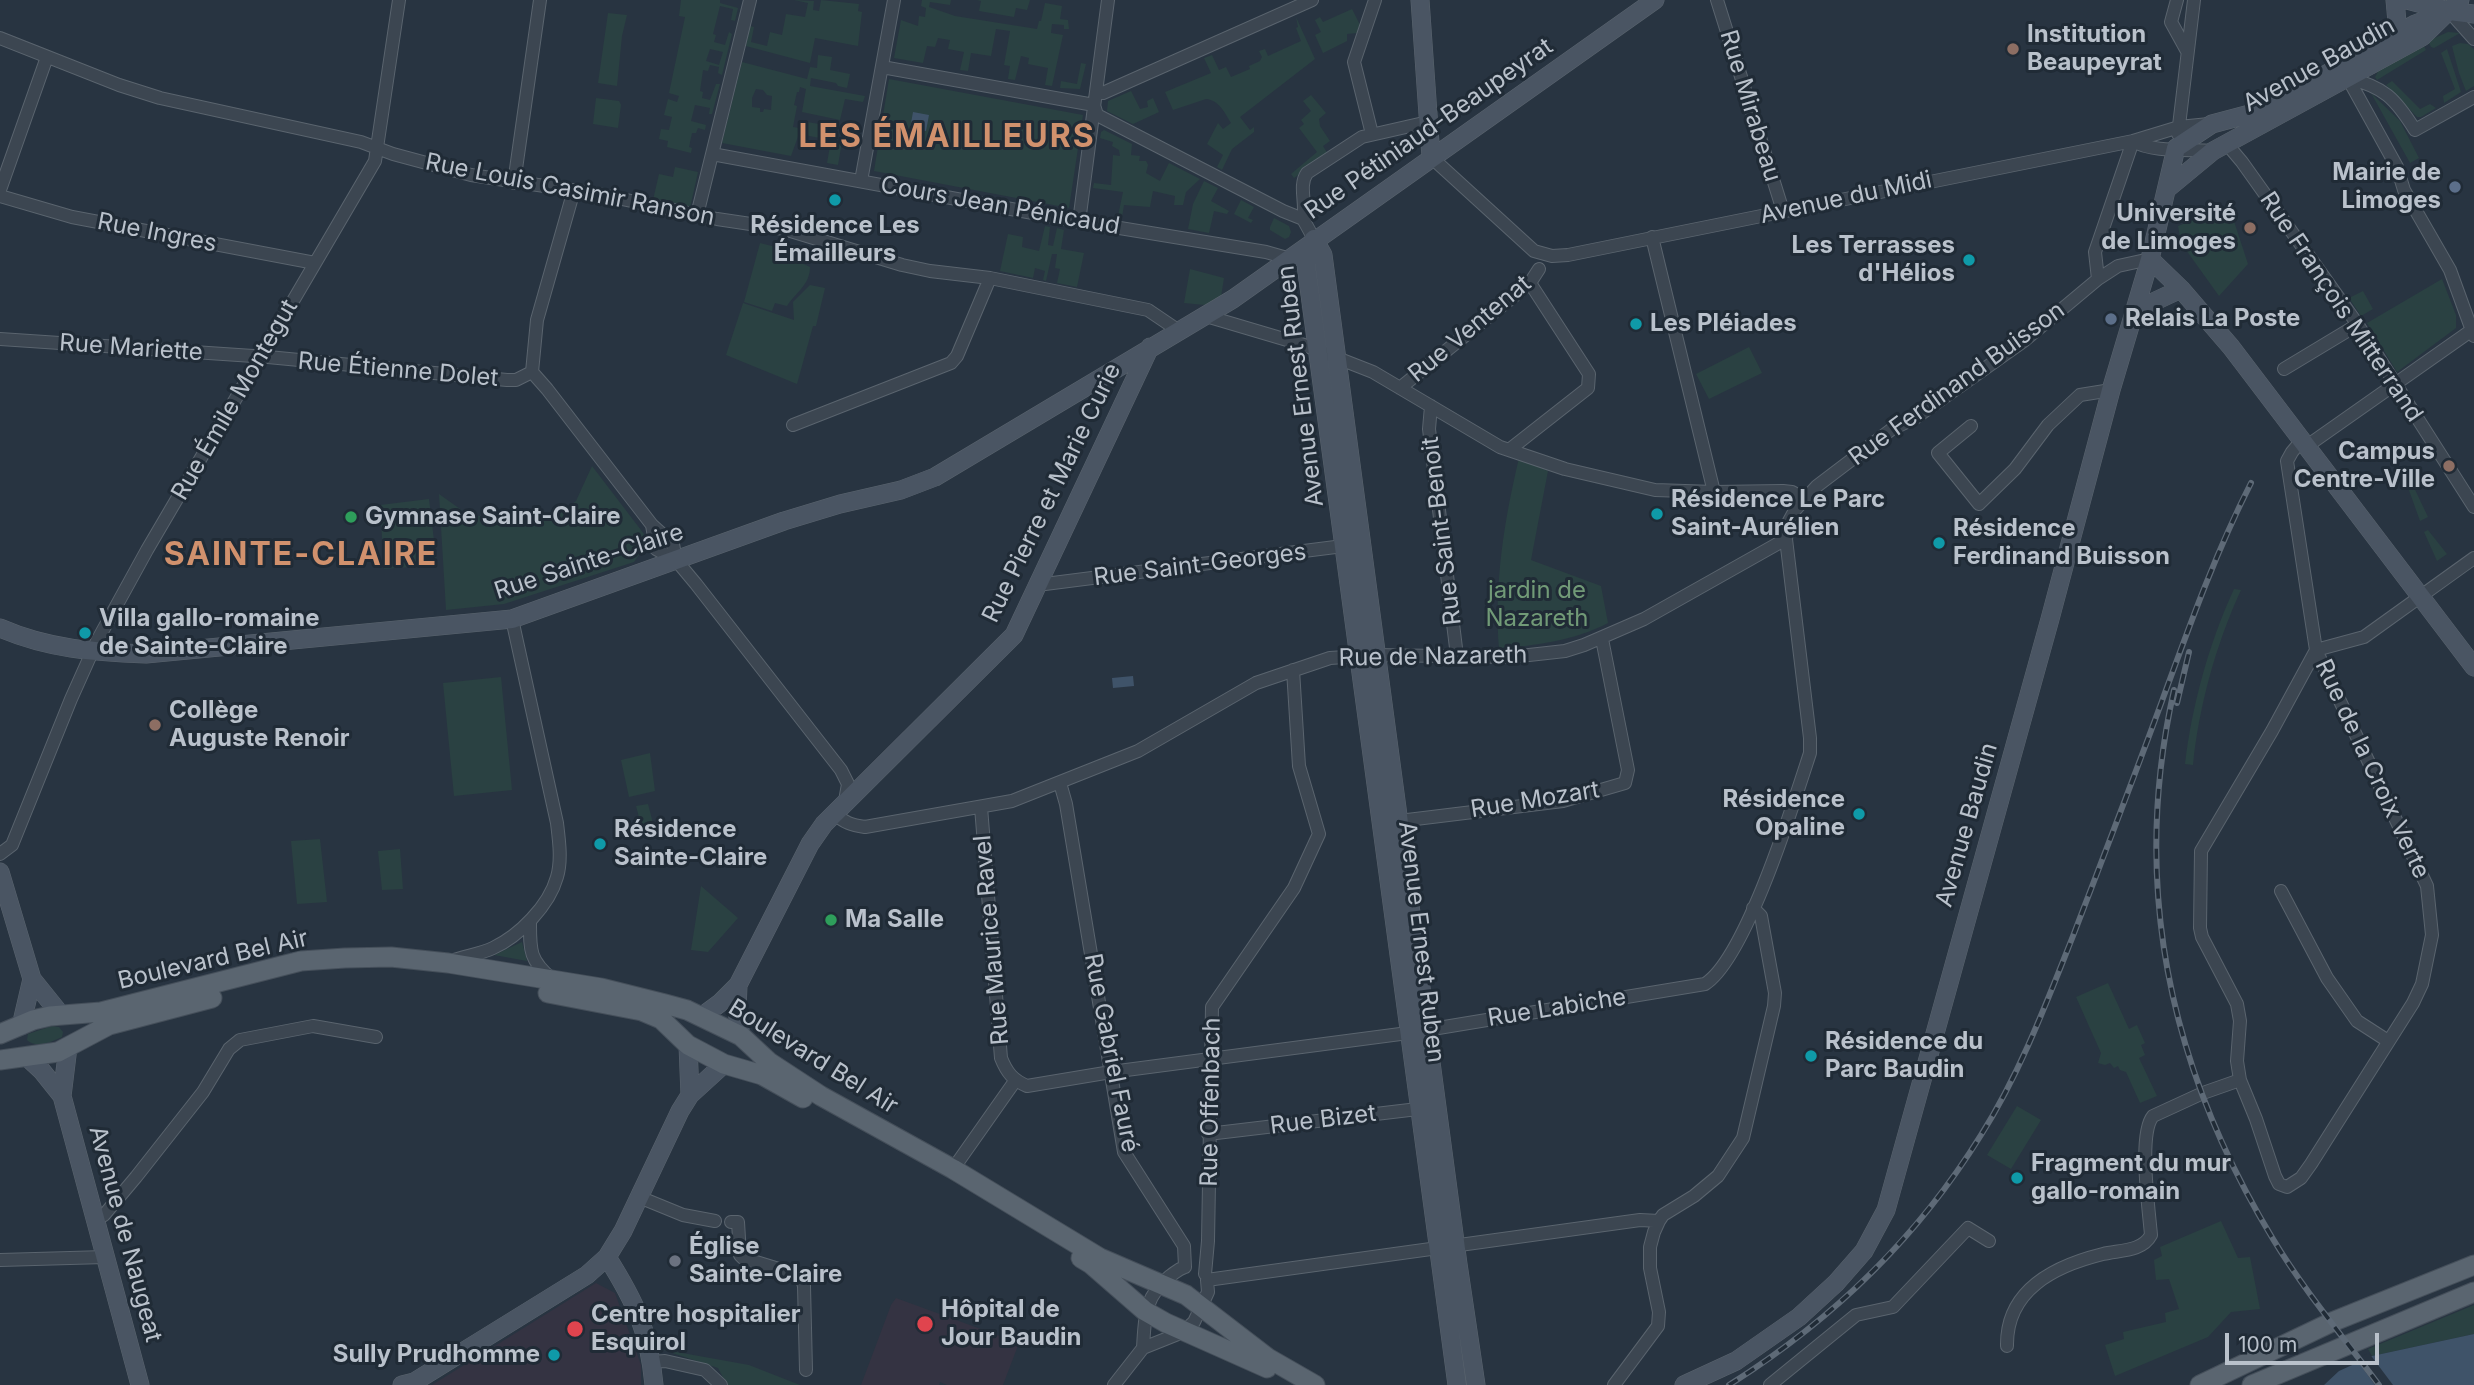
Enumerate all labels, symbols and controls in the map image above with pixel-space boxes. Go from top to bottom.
street label: Avenue Baudin [2238,11,2400,119]
place label: Institution Beaupeyrat [2027,21,2162,77]
street label: Rue Mirabeau [1713,27,1787,185]
street label: Rue Pétiniaud-Beaupeyrat [1299,32,1559,226]
marker: Institution Beaupeyrat [2005,41,2021,57]
district label: LES ÉMAILLEURS [800,118,1094,156]
street label: Rue Louis Casimir Ranson [423,148,717,232]
place label: Mairie de Limoges [2332,159,2441,215]
street label: Avenue du Midi [1758,166,1934,230]
street label: Cours Jean Pénicaud [878,171,1122,241]
marker: Mairie de Limoges [2447,179,2463,195]
street label: Rue François Mitterrand [2253,187,2429,427]
marker: Résidence Les Émailleurs [827,192,843,208]
place label: Université de Limoges [2101,200,2236,256]
street label: Rue Ingres [95,207,219,259]
place label: Résidence Les Émailleurs [750,212,920,268]
marker: Université de Limoges [2242,220,2258,236]
place label: Les Terrasses d'Hélios [1792,232,1955,288]
marker: Les Terrasses d'Hélios [1961,252,1977,268]
street label: Avenue Ernest Ruben [1272,264,1330,508]
street label: Rue Ventenat [1403,269,1537,389]
street label: Rue Émile Montegut [166,295,304,505]
street label: Rue Ferdinand Buisson [1844,296,2070,472]
place label: Relais La Poste [2125,305,2300,333]
place label: Les Pléiades [1650,310,1797,338]
marker: Relais La Poste [2103,311,2119,327]
marker: Les Pléiades [1628,316,1644,332]
street label: Rue Mariette [58,329,204,367]
street label: Rue Étienne Dolet [297,347,499,393]
street label: Rue Pierre et Marie Curie [977,359,1127,627]
street label: Rue Saint-Benoit [1416,435,1468,627]
place label: Campus Centre-Ville [2294,438,2435,494]
marker: Campus Centre-Ville [2441,458,2457,474]
place label: Résidence Le Parc Saint-Aurélien [1671,486,1885,542]
place label: Gymnase Saint-Claire [365,503,621,531]
marker: Résidence Le Parc Saint-Aurélien [1649,506,1665,522]
marker: Gymnase Saint-Claire [343,509,359,525]
place label: Résidence Ferdinand Buisson [1953,515,2170,571]
street label: Rue Sainte-Claire [491,518,687,606]
marker: Résidence Ferdinand Buisson [1931,535,1947,551]
district label: SAINTE-CLAIRE [165,536,437,574]
street label: Rue Saint-Georges [1092,538,1308,592]
park label: jardin de Nazareth [1486,577,1588,633]
place label: Villa gallo-romaine de Sainte-Claire [99,605,320,661]
marker: Villa gallo-romaine de Sainte-Claire [77,625,93,641]
street label: Rue de Nazareth [1338,641,1528,673]
street label: Rue de la Croix Verte [2309,655,2435,883]
place label: Collège Auguste Renoir [169,697,350,753]
marker: Collège Auguste Renoir [147,717,163,733]
street label: Avenue Baudin [1930,740,2004,910]
street label: Rue Mozart [1469,776,1601,824]
place label: Résidence Opaline [1723,786,1845,842]
marker: Résidence Opaline [1851,806,1867,822]
place label: Résidence Sainte-Claire [614,816,767,872]
street label: Avenue Ernest Ruben [1392,820,1450,1064]
street label: Rue Maurice Ravel [968,834,1016,1046]
marker: Résidence Sainte-Claire [592,836,608,852]
place label: Ma Salle [845,906,944,934]
marker: Ma Salle [823,912,839,928]
street label: Boulevard Bel Air [115,924,311,996]
street label: Rue Gabriel Fauré [1078,951,1144,1155]
street label: Rue Labiche [1486,983,1628,1033]
street label: Boulevard Bel Air [723,993,903,1121]
street label: Rue Offenbach [1195,1017,1227,1187]
place label: Résidence du Parc Baudin [1825,1028,1983,1084]
marker: Résidence du Parc Baudin [1803,1048,1819,1064]
street label: Rue Bizet [1268,1099,1378,1141]
street label: Avenue de Naugeat [82,1123,168,1345]
place label: Fragment du mur gallo-romain [2031,1150,2231,1206]
marker: Fragment du mur gallo-romain [2009,1170,2025,1186]
place label: Église Sainte-Claire [689,1233,842,1289]
marker: Église Sainte-Claire [667,1253,683,1269]
place label: Hôpital de Jour Baudin [941,1296,1081,1352]
place label: Centre hospitalier Esquirol [591,1301,801,1357]
marker: Hôpital de Jour Baudin [915,1314,935,1334]
scale bar [2229,1318,2383,1362]
marker: Centre hospitalier Esquirol [565,1319,585,1339]
text: 100 m [2238,1332,2297,1357]
place label: Sully Prudhomme [333,1341,540,1369]
marker: Sully Prudhomme [546,1347,562,1363]

